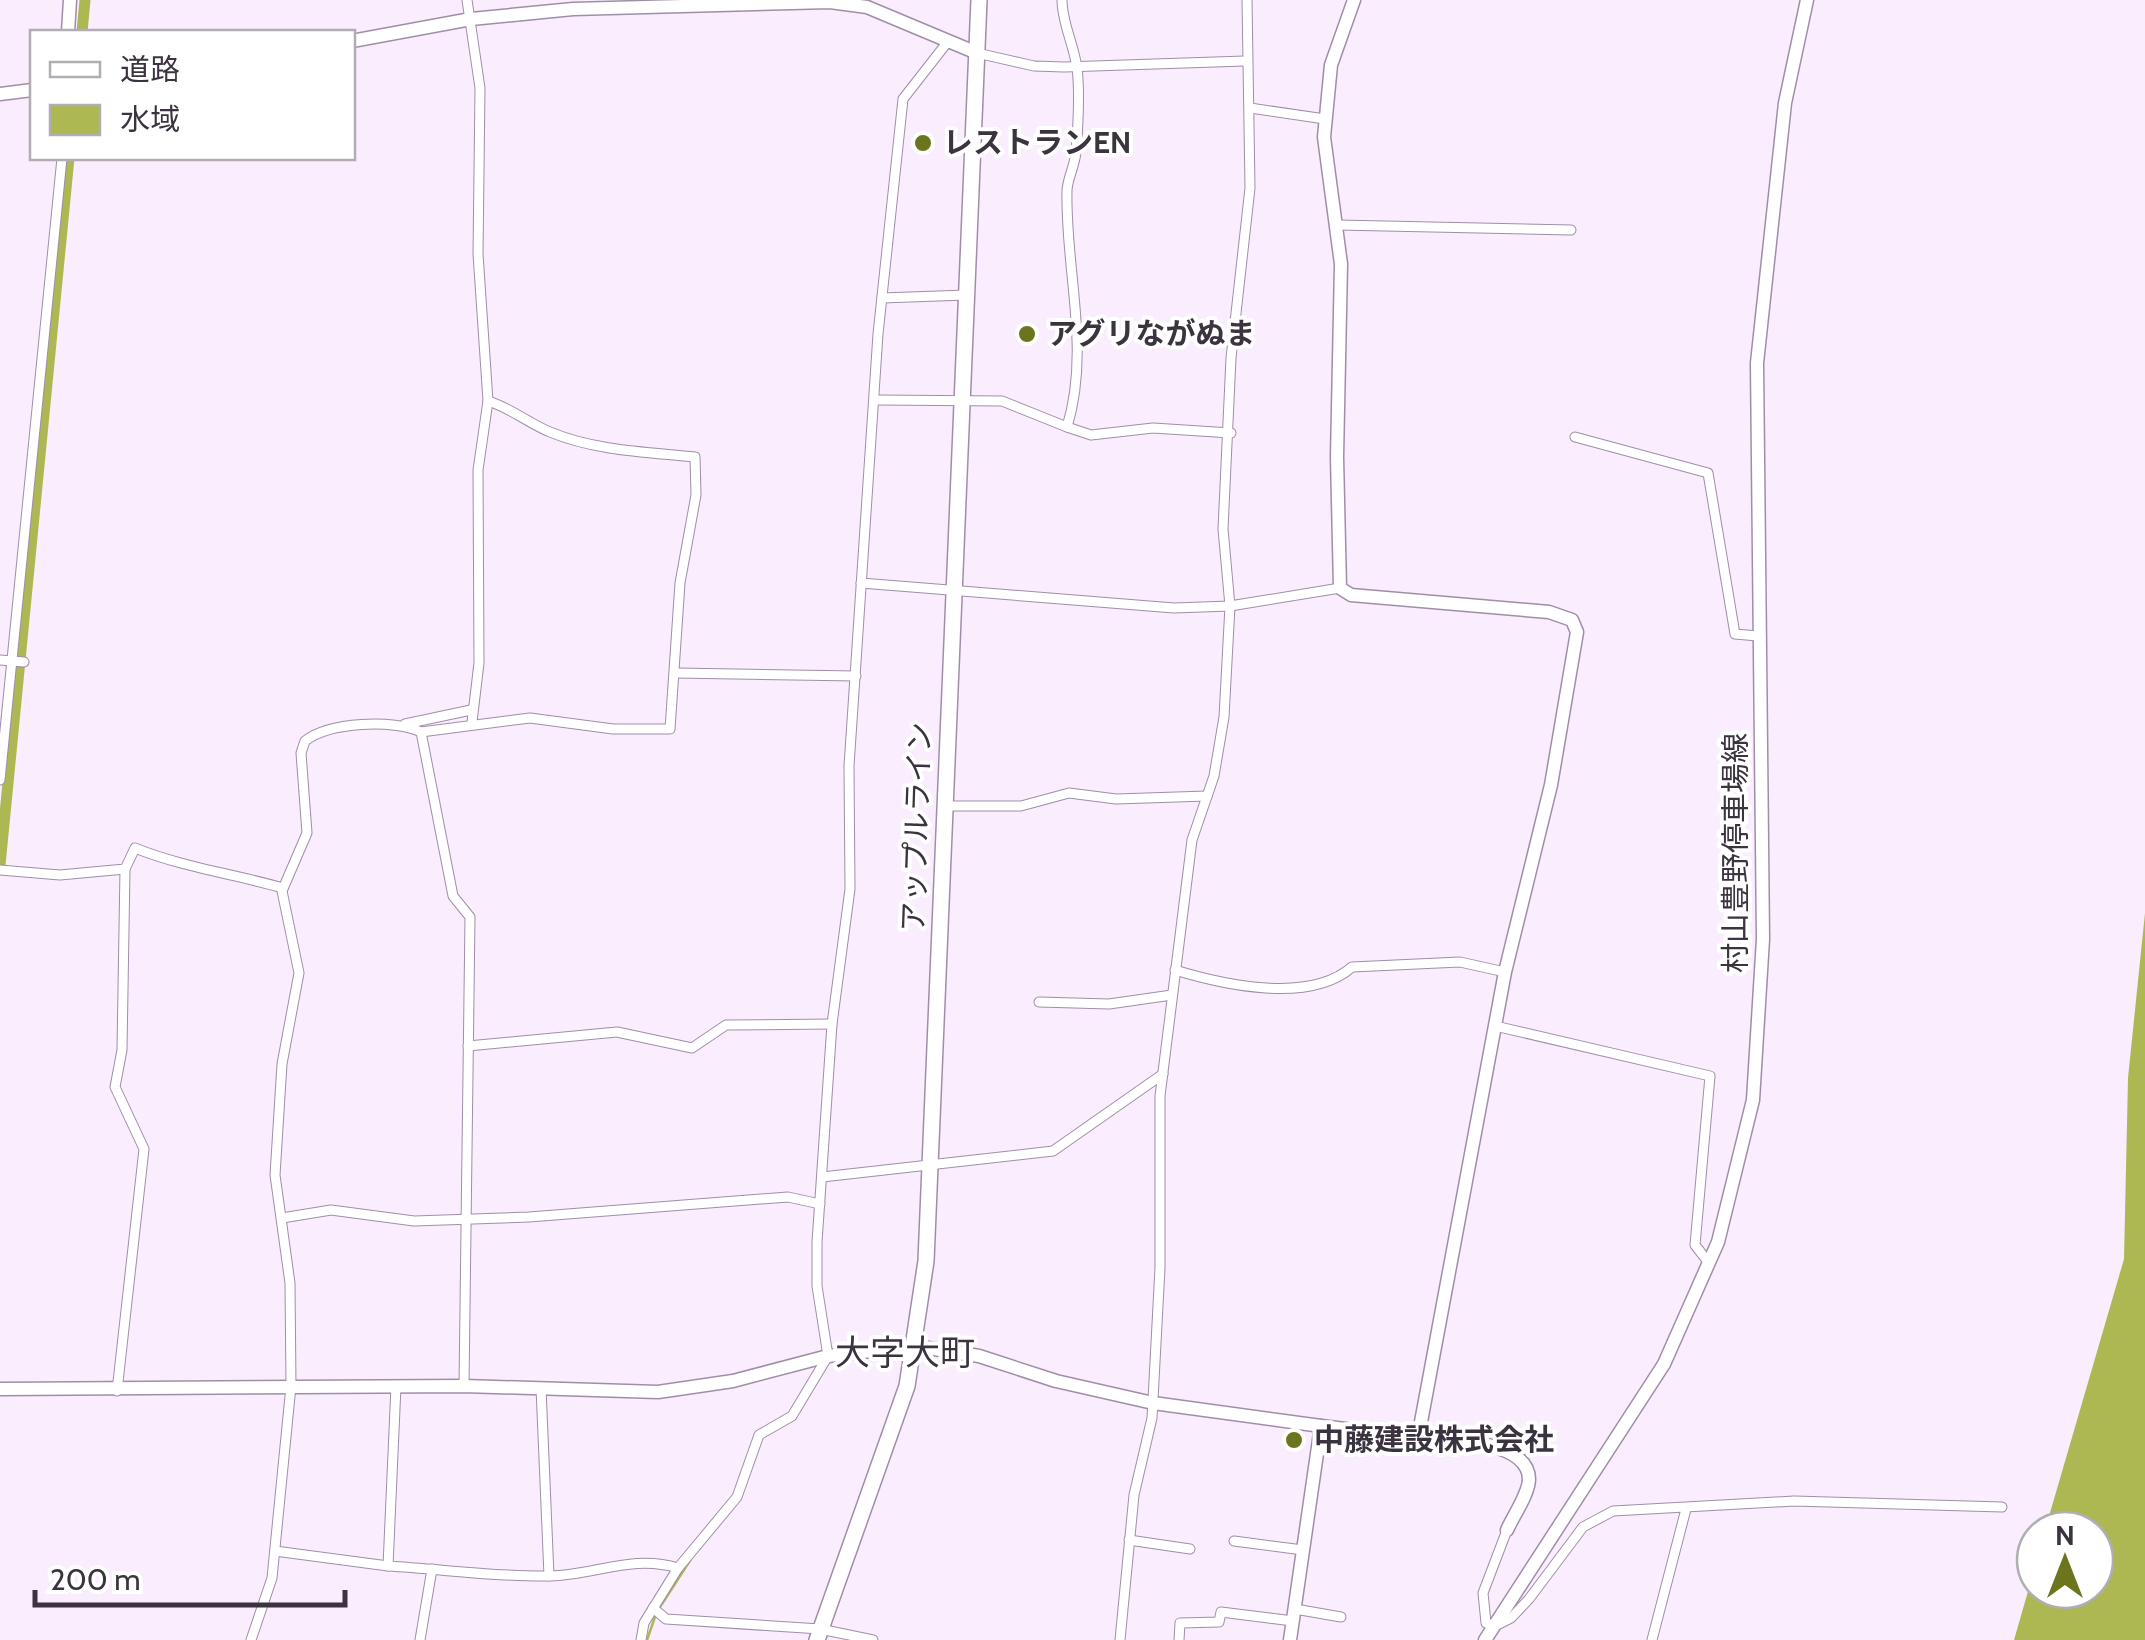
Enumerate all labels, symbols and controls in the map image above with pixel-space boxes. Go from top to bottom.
legend [30,30,355,160]
text: 道路 [120,51,180,88]
text: 水域 [120,101,180,138]
place label: レストランEN [943,124,1131,161]
marker: レストランEN [912,132,934,154]
place label: アグリながぬま [1047,315,1256,352]
marker: アグリながぬま [1016,323,1038,345]
street label: アップルライン [894,721,939,933]
street label: 村山豊野停車場線 [1717,733,1754,973]
district label: 大字大町 [835,1331,975,1374]
place label: 中藤建設株式会社 [1314,1421,1554,1458]
marker: 中藤建設株式会社 [1283,1429,1305,1451]
north arrow [2015,1510,2115,1610]
text: N [2055,1518,2075,1552]
scale bar [35,1545,345,1607]
text: 200 m [50,1561,141,1598]

